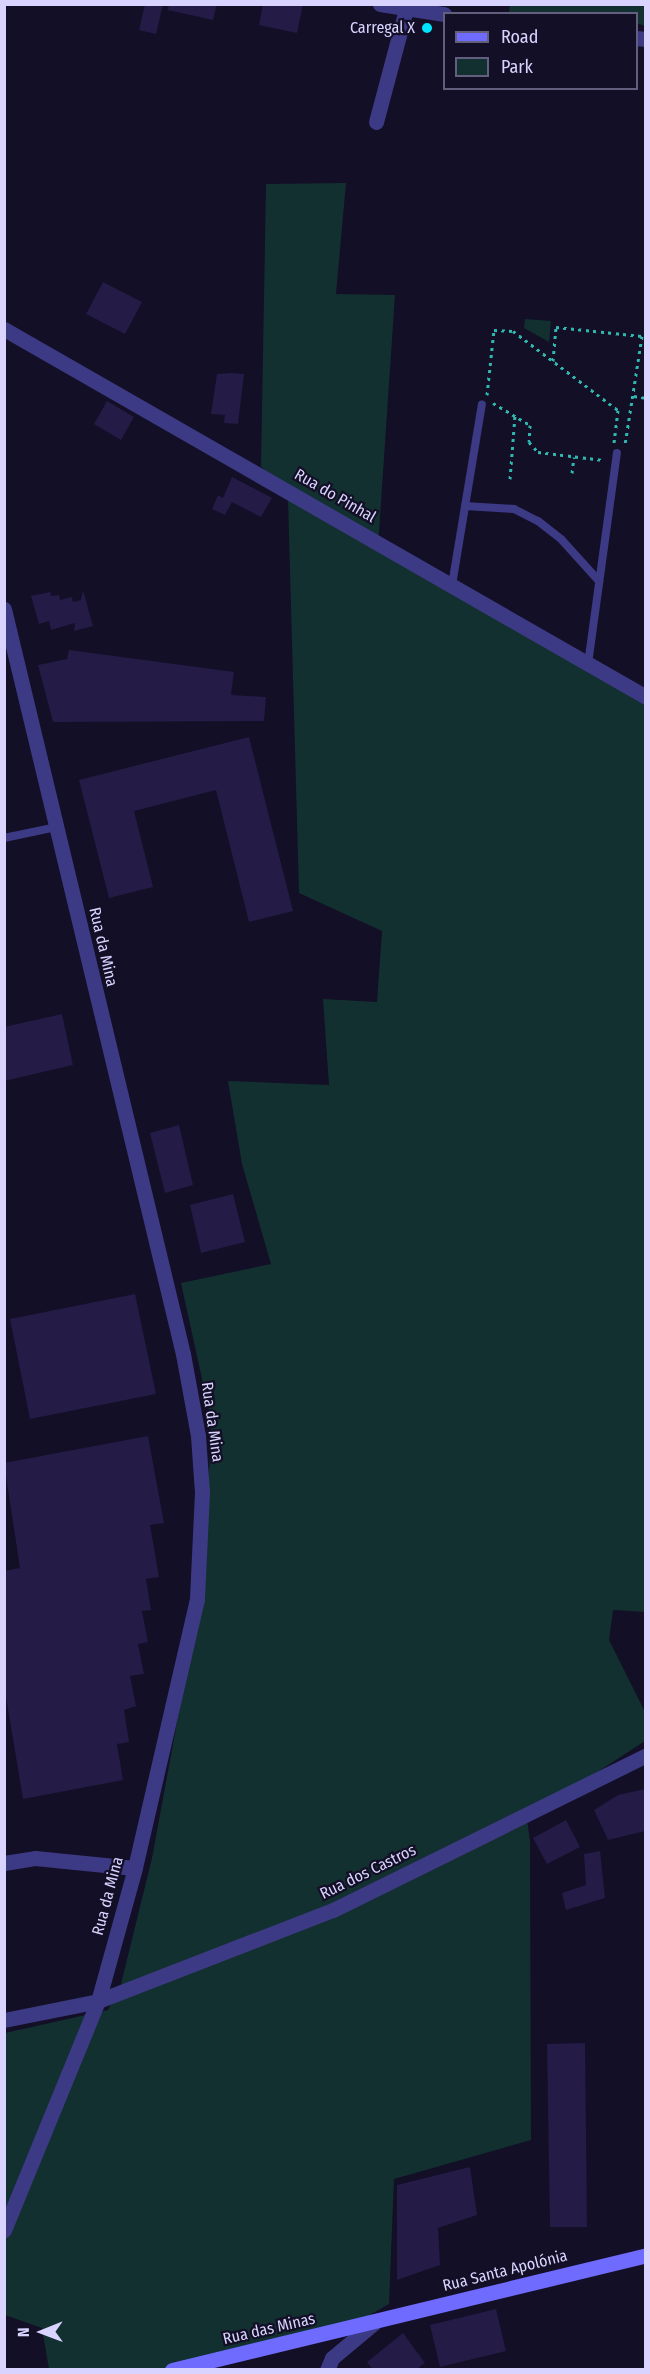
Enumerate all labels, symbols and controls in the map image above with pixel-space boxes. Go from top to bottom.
legend [443,12,638,90]
place label: Carregal X [350,18,415,38]
marker: Carregal X [420,21,434,35]
text: Road [501,26,538,48]
text: Park [501,56,533,78]
street label: Rua do Pinhal [291,465,379,527]
street label: Rua da Mina [85,906,121,988]
street label: Rua da Mina [197,1381,227,1463]
street label: Rua dos Castros [317,1840,419,1904]
street label: Rua da Mina [88,1855,128,1937]
street label: Rua Santa Apolónia [441,2246,569,2296]
north arrow [12,2302,72,2362]
street label: Rua das Minas [221,2309,317,2349]
text: N [14,2327,33,2337]

